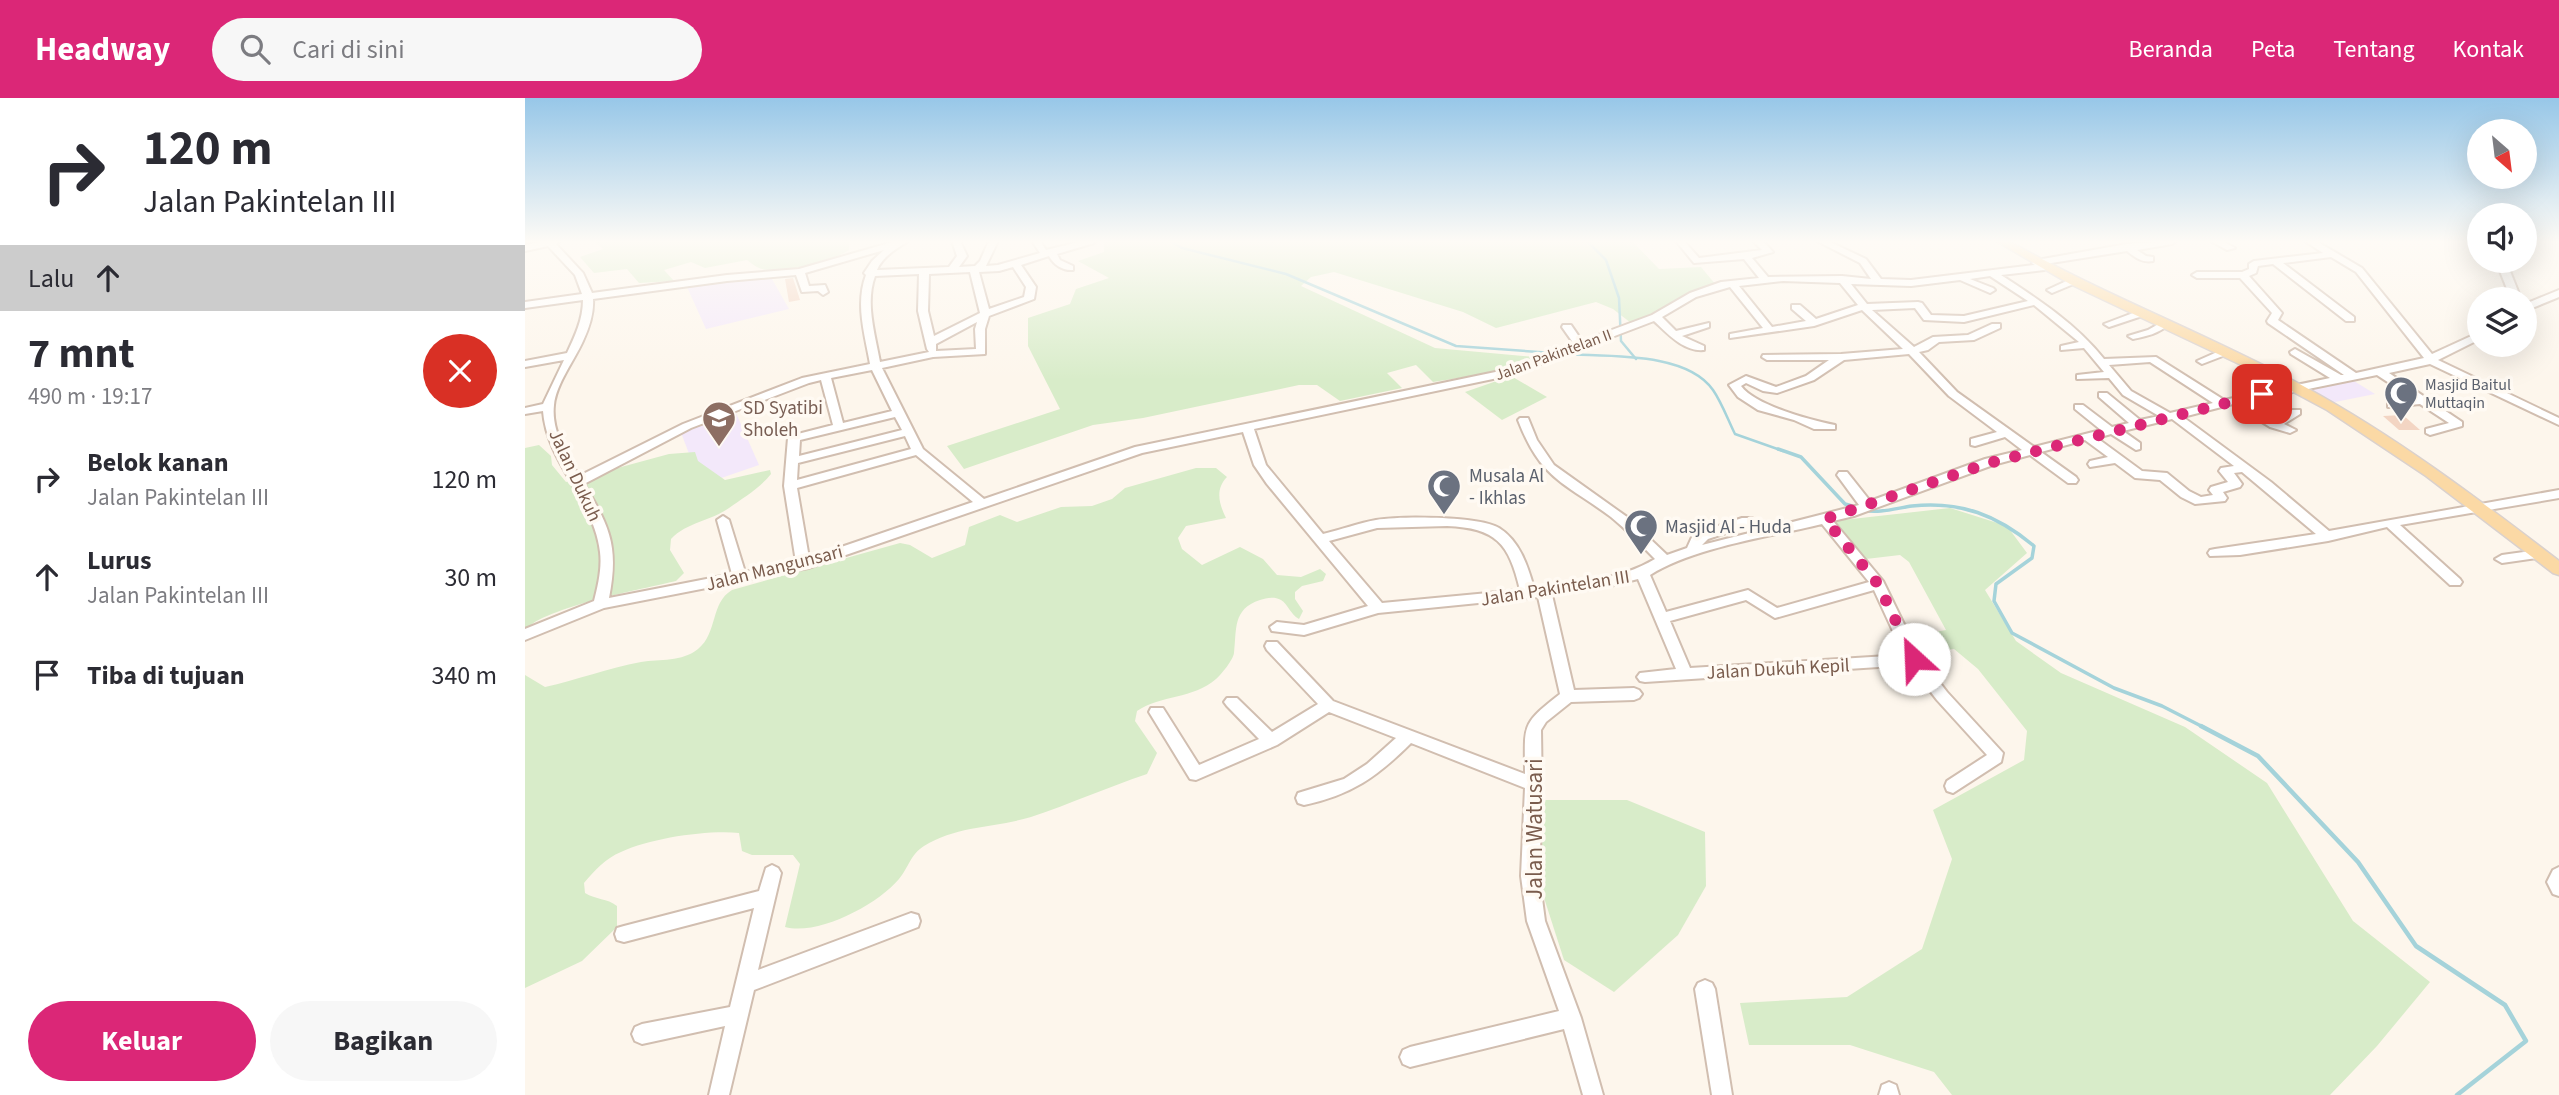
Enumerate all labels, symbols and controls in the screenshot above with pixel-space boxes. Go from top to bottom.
search box [212,18,702,81]
text: Headway [35,26,170,73]
icon: search [236,30,274,68]
text: Cari di sini [292,31,405,68]
text: Beranda [2129,32,2213,67]
text: Peta [2251,32,2295,67]
text: Tentang [2333,32,2415,67]
text: Kontak [2453,32,2524,67]
text: 120 m [143,114,272,184]
north arrow [2467,119,2537,189]
map controls [2467,119,2537,357]
icon: right [28,126,119,217]
text: Jalan Pakintelan III [143,179,396,225]
button: sound [2467,203,2537,273]
icon: ahead [89,259,127,297]
text: Lalu [28,260,75,297]
button: layers [2467,287,2537,357]
text: 7 mnt [28,324,135,384]
street label: Jalan Pakintelan II [1492,324,1615,386]
button: close [423,334,497,408]
pin [2232,364,2292,424]
mosque icon: Masjid Baitul Muttaqin [2382,374,2420,423]
place label: Masjid Baitul Muttaqin [2425,374,2511,414]
icon: arrive [2243,375,2281,413]
text: 490 m · 19:17 [28,380,152,413]
place label: SD Syatibi Sholeh [743,395,823,444]
school or university icon: SD Syatibi Sholeh [700,399,738,448]
street label: Jalan Dukuh [541,425,608,526]
text: Belok kanan [87,444,229,481]
icon: right [28,460,66,498]
text: 120 m [431,461,497,498]
place label: Musala Al - Ikhlas [1469,463,1544,512]
mosque icon: Musala Al - Ikhlas [1425,467,1463,516]
text: Jalan Pakintelan III [87,481,269,514]
mosque icon: Masjid Al - Huda [1622,507,1660,556]
place label: Masjid Al - Huda [1665,514,1792,541]
street label: Jalan Mangunsari [703,538,846,599]
text: Lurus [87,542,152,579]
icon: ahead [28,558,66,596]
text: 30 m [444,559,497,596]
street label: Jalan Pakintelan III [1479,563,1632,614]
text: Jalan Pakintelan III [87,579,269,612]
position arrow [1877,622,1951,696]
street label: Jalan Dukuh Kepil [1706,652,1850,687]
icon: arrive [28,656,66,694]
text: Tiba di tujuan [87,657,245,694]
text: 340 m [431,657,497,694]
street label: Jalan Watusari [1518,758,1551,900]
button: Keluar [28,1001,256,1081]
button: Bagikan [270,1001,497,1081]

